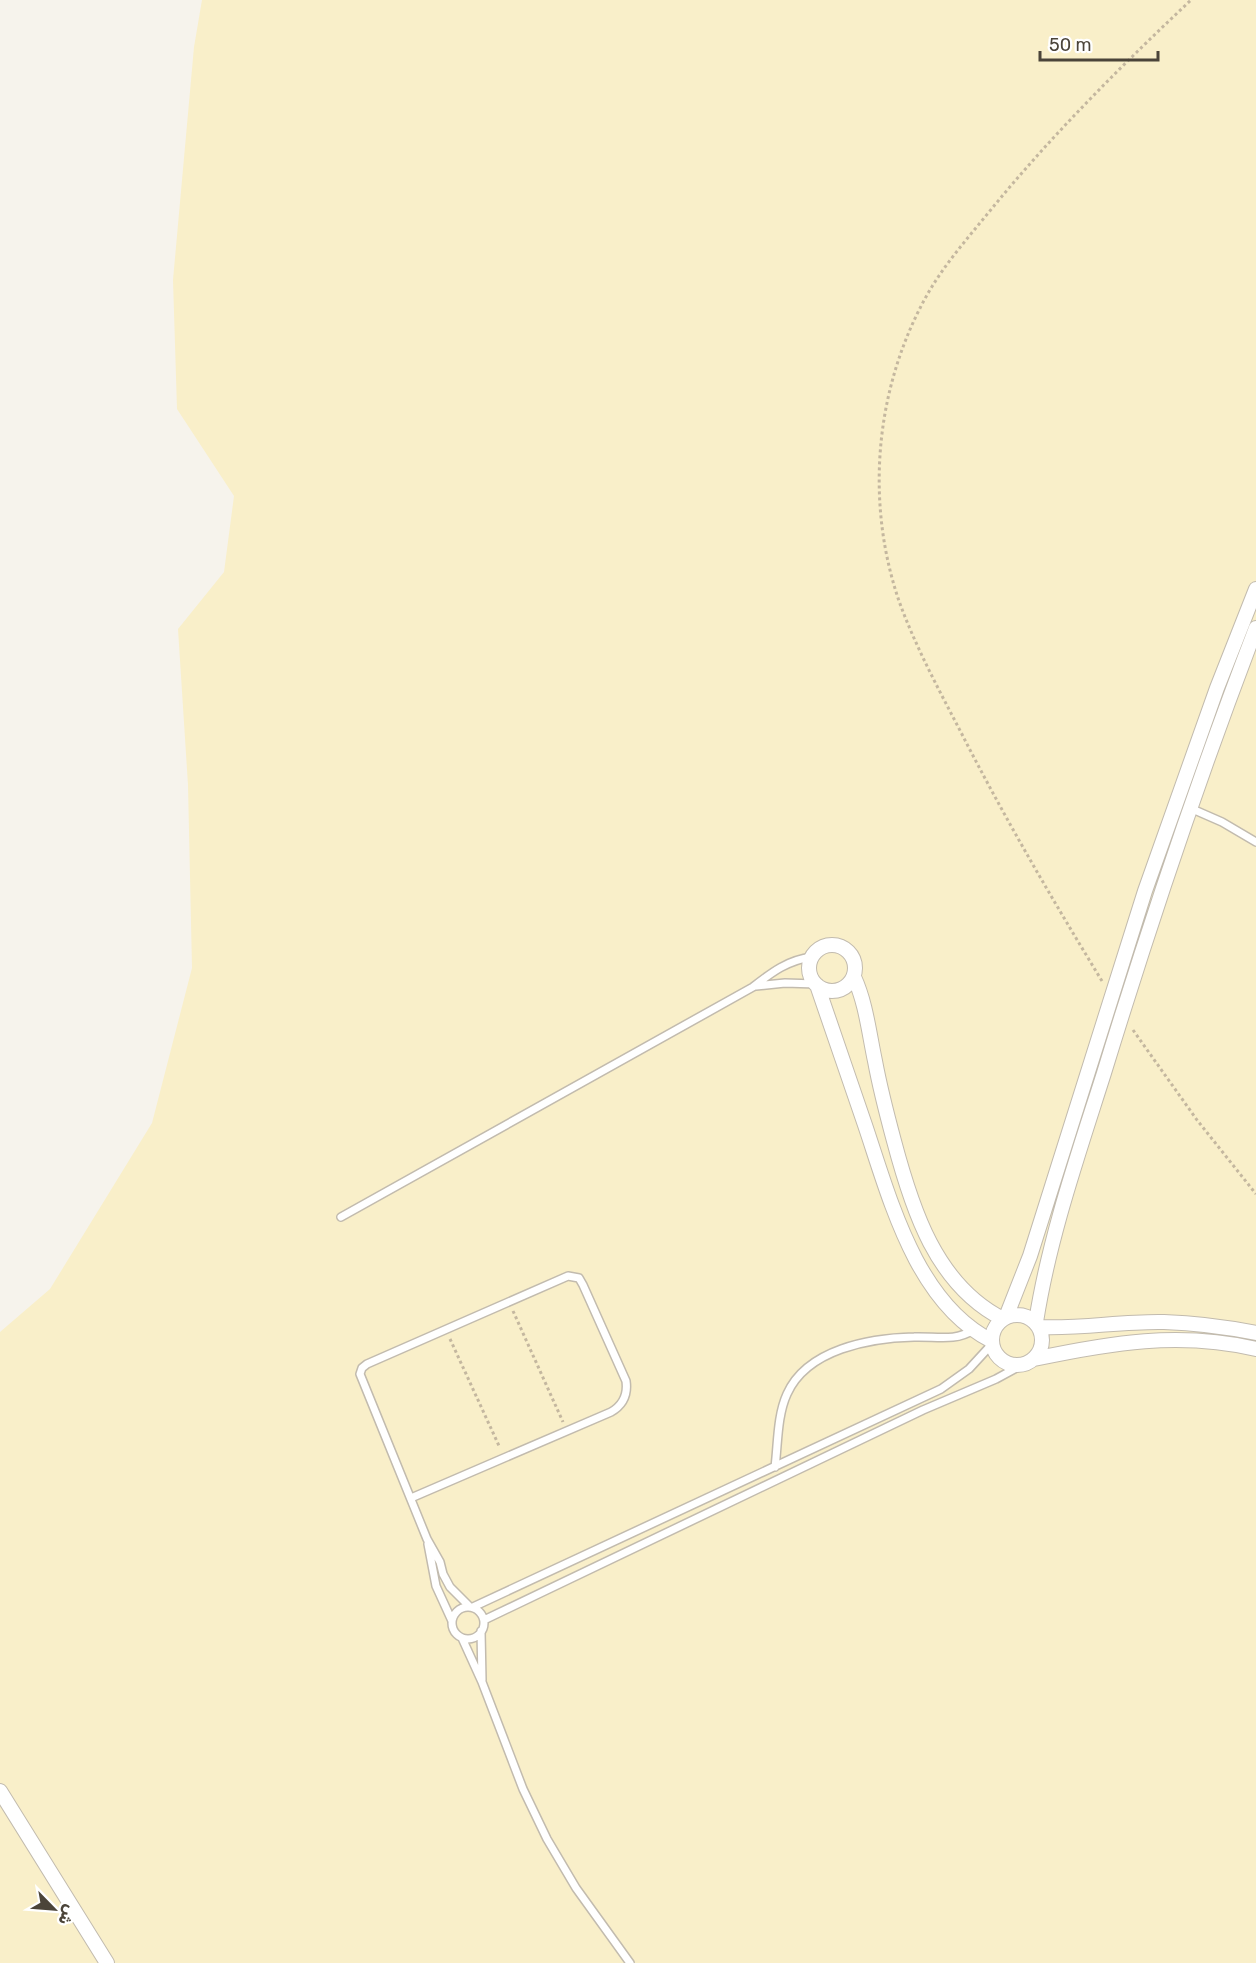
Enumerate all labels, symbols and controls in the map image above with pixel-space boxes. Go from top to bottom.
scale bar [1040,24,1158,62]
text: 50 m [1049,34,1092,56]
north arrow [24,1879,84,1939]
text: ش [54,1902,80,1928]

